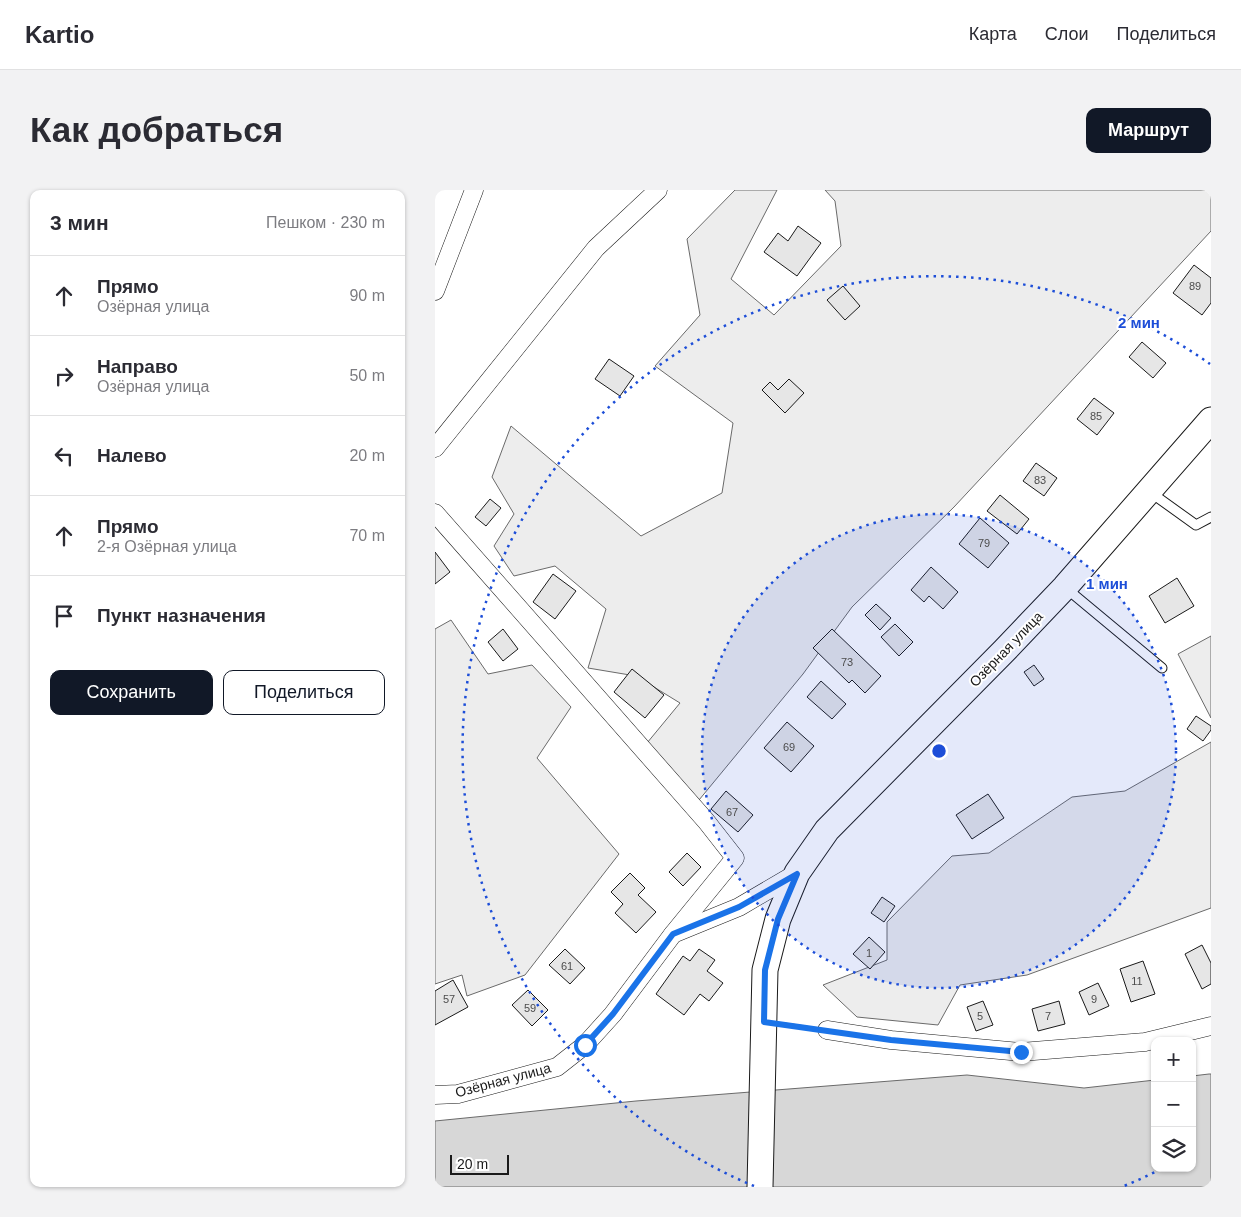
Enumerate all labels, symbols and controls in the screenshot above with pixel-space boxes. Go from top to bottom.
text: Kartio [25,21,94,48]
text: Карта [969,24,1017,44]
text: Слои [1045,24,1089,44]
text: Поделиться [1117,24,1216,44]
button: Маршрут [1086,108,1211,153]
text: Как добраться [30,110,283,149]
text: 3 мин [50,211,109,234]
text: Пешком · 230 m [266,214,385,231]
text: Прямо [97,276,159,297]
house number: 89 [1189,280,1201,292]
icon: ahead [50,282,78,310]
text: 90 m [349,287,385,304]
text: Озёрная улица [97,298,209,315]
text: 2 мин [1118,314,1160,331]
text: Направо [97,356,178,377]
icon: right [50,362,78,390]
text: 50 m [349,367,385,384]
text: Озёрная улица [97,378,209,395]
house number: 85 [1090,410,1102,422]
icon: left [50,442,78,470]
text: Налево [97,445,167,466]
text: 20 m [349,447,385,464]
house number: 83 [1034,474,1046,486]
text: Прямо [97,516,159,537]
icon: ahead [50,522,78,550]
text: 70 m [349,527,385,544]
house number: 79 [978,537,990,549]
text: 2-я Озёрная улица [97,538,237,555]
text: 1 мин [1086,575,1128,592]
icon: arrive [50,602,78,630]
text: Пункт назначения [97,605,266,626]
street label: Озёрная улица [966,608,1046,690]
house number: 73 [841,656,853,668]
button: Сохранить [50,670,213,715]
button: Поделиться [223,670,385,715]
house number: 69 [783,741,795,753]
centre of rings [930,742,948,760]
house number: 67 [726,806,738,818]
house number: 1 [866,947,872,959]
house number: 61 [561,960,573,972]
house number: 11 [1131,975,1143,987]
house number: 57 [443,993,455,1005]
house number: 9 [1091,993,1097,1005]
house number: 59 [524,1002,536,1014]
house number: 5 [977,1010,983,1022]
house number: 7 [1045,1010,1051,1022]
route start [574,1034,597,1057]
map controls [1151,1037,1196,1172]
button: + [1151,1037,1196,1082]
route end [1010,1041,1033,1064]
street label: Озёрная улица [453,1059,553,1100]
button: − [1151,1082,1196,1127]
button: layers [1151,1127,1196,1172]
scale bar [450,1152,509,1175]
text: 20 m [457,1156,488,1172]

